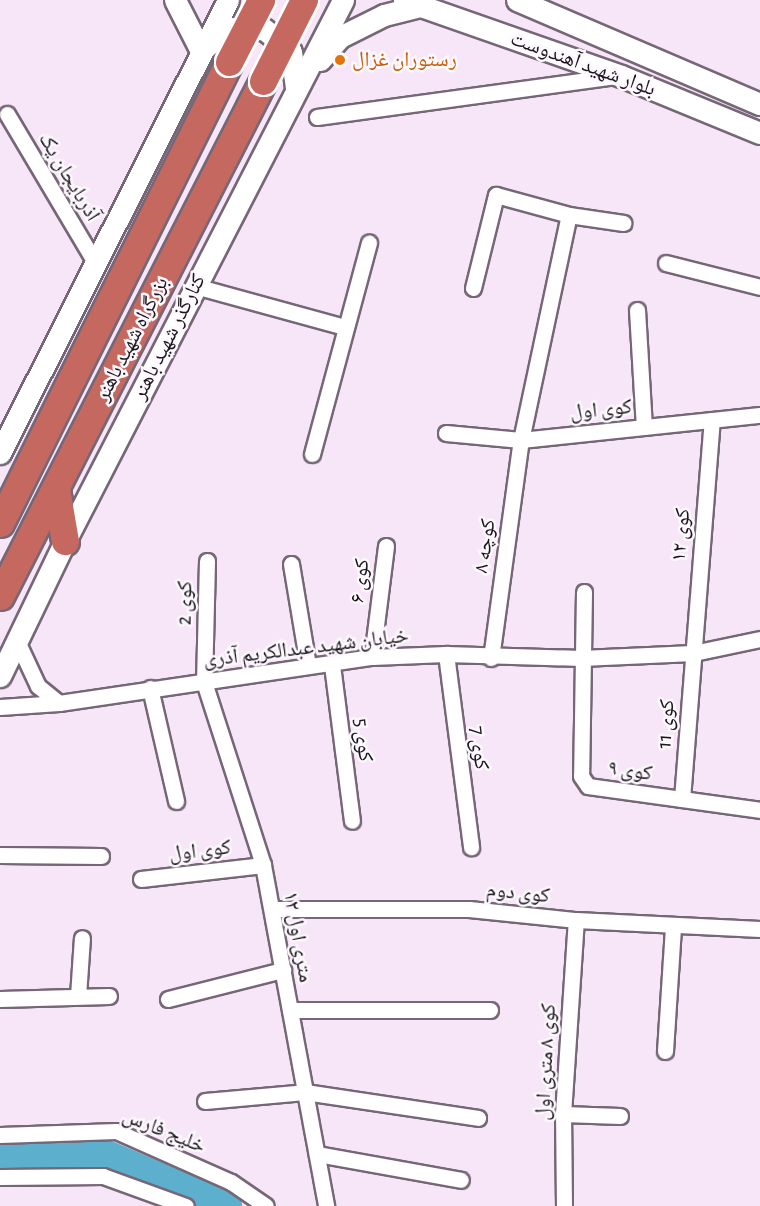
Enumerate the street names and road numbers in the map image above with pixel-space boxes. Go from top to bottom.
street label: بلوار شهید آهندوست [507,26,659,102]
street label: آذربایجان یک [33,128,105,226]
street label: کنارگذر شهید باهنر [127,270,211,404]
street label: بزرگراه شهید باهنر [90,273,174,405]
street label: کوی اول [569,394,633,426]
street label: کوی ۱۲ [666,507,696,563]
street label: کوچه ۸ [469,517,501,575]
street label: کوی ۶ [345,557,375,605]
street label: کوی 2 [172,581,198,625]
street label: خیابان شهید عبدالکریم آذری [202,623,410,673]
street label: کوی 11 [652,698,680,750]
street label: کوی 5 [348,717,378,763]
street label: کوی 7 [464,725,494,771]
street label: کوی ۹ [606,755,654,787]
street label: کوی اول [168,835,232,867]
street label: کوی دوم [485,877,551,909]
street label: ۱۲ متری اول [278,890,318,984]
street label: کوی ۸ متری اول [530,1003,562,1121]
street label: خلیج فارس [119,1103,209,1159]

